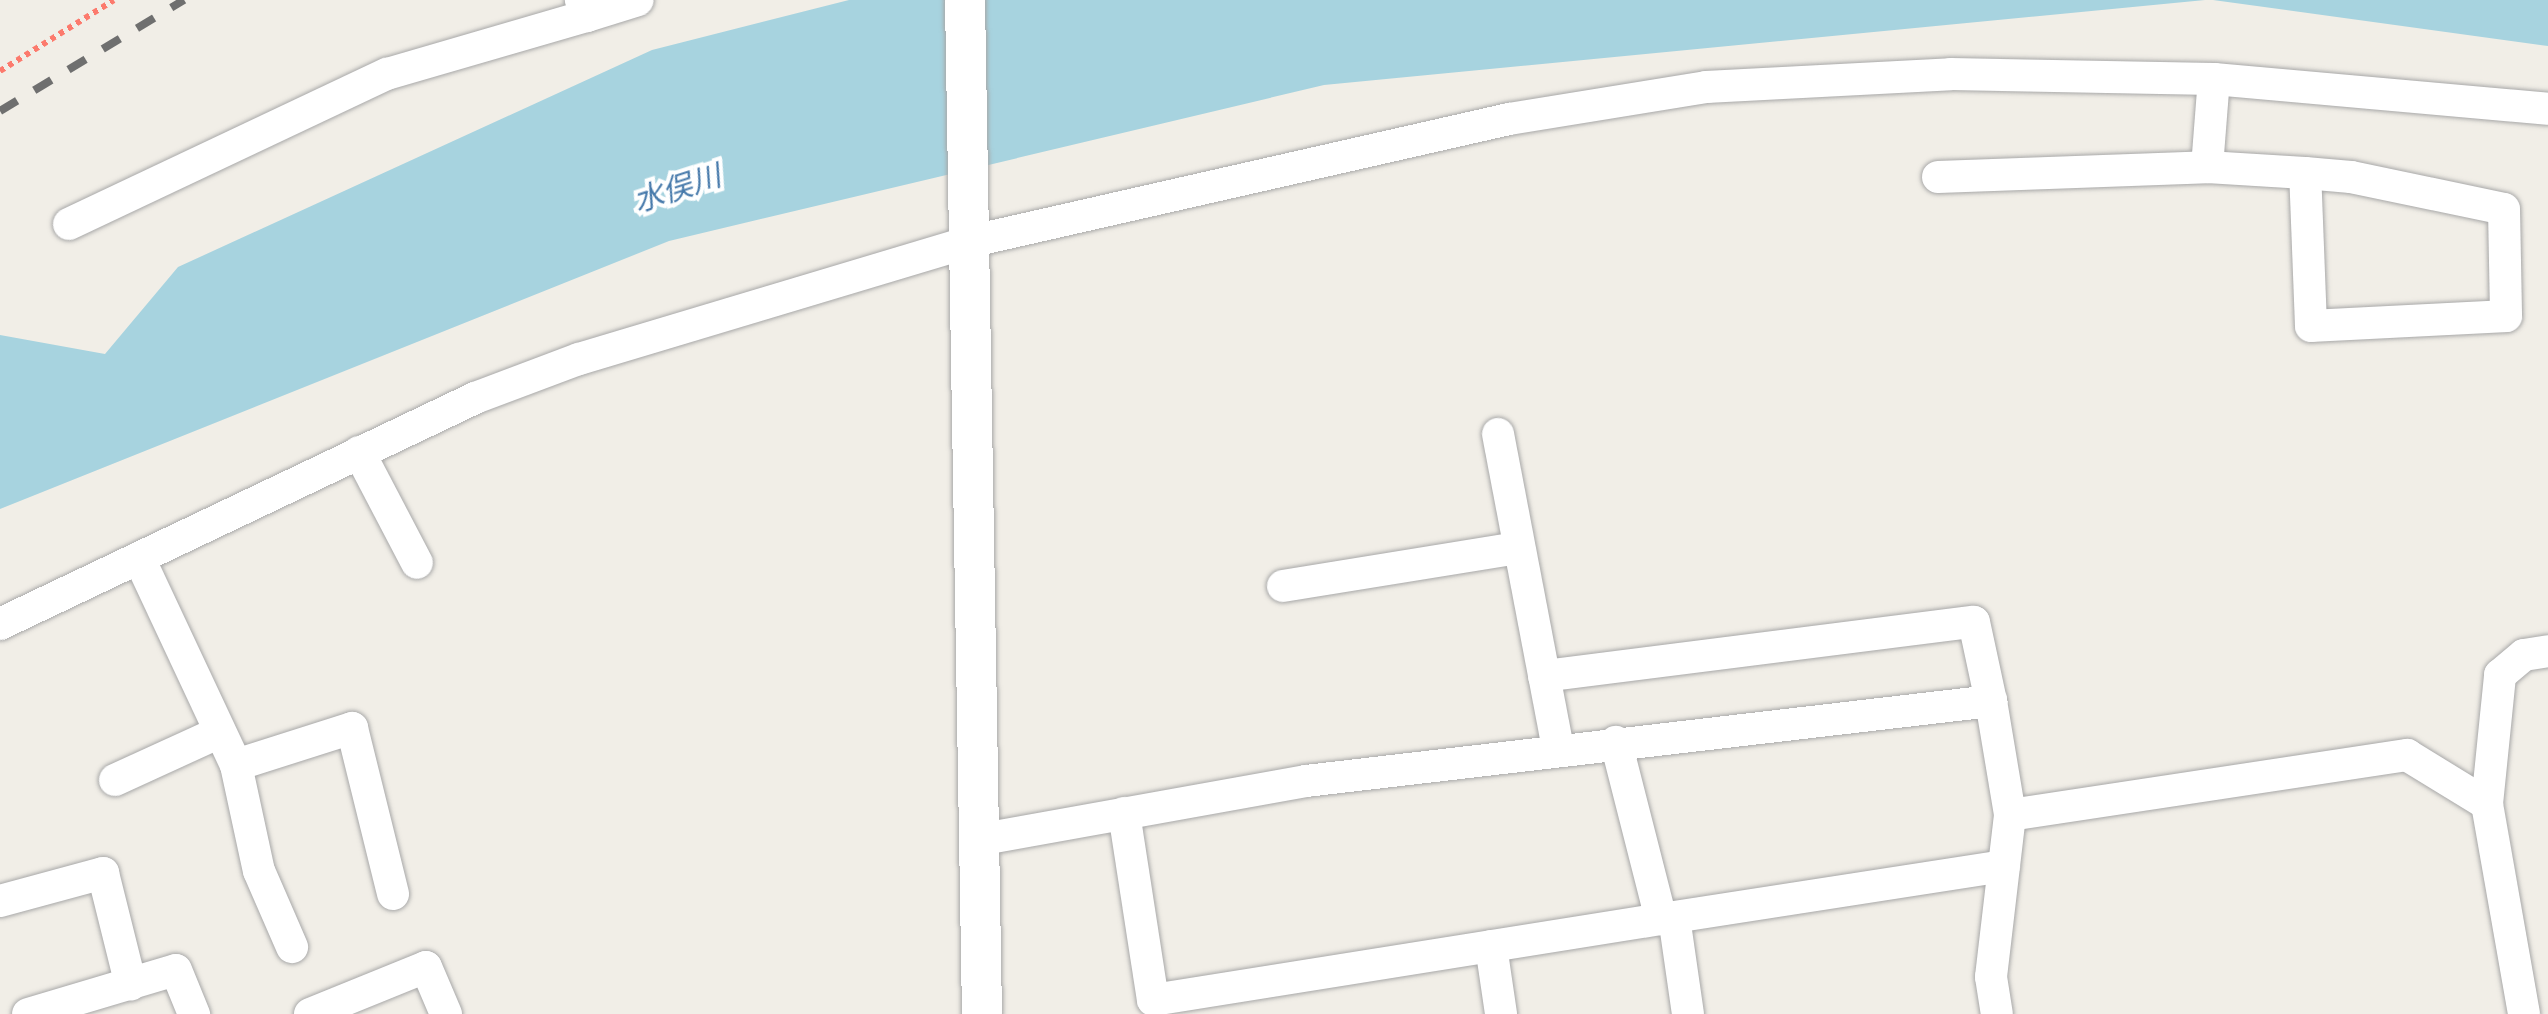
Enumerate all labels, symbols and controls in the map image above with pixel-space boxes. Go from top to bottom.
water label: 水俣川 [629,157,725,219]

